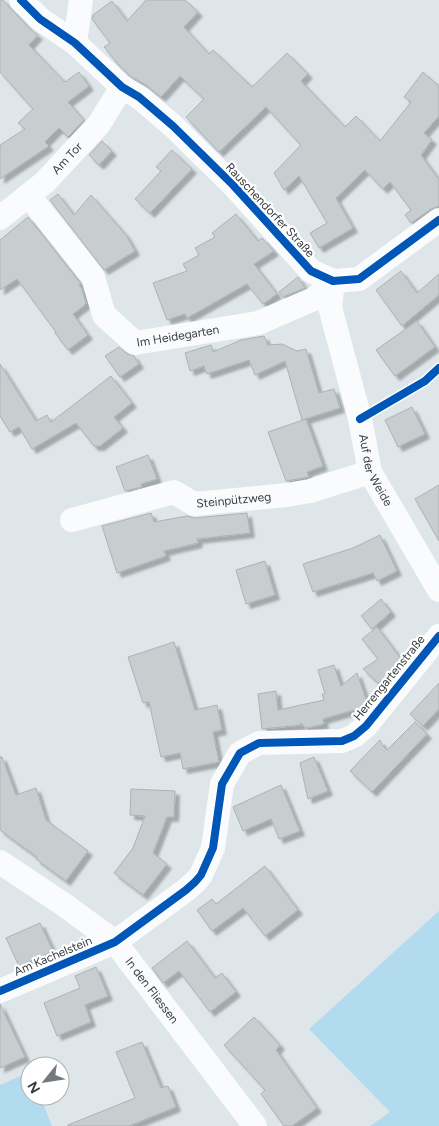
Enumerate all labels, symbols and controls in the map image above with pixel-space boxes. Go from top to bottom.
street label: Am Tor [49,140,85,177]
street label: Rauschendorfer Straße [223,160,318,260]
street label: Im Heidegarten [136,322,220,350]
street label: Auf der Weide [356,433,396,509]
street label: Steinpützweg [196,490,272,511]
street label: Herrengartenstraße [350,632,428,723]
street label: Am Kachelstein [12,933,94,979]
street label: In den Fliessen [122,955,182,1026]
north arrow [20,1056,70,1106]
text: N [24,1078,44,1096]

